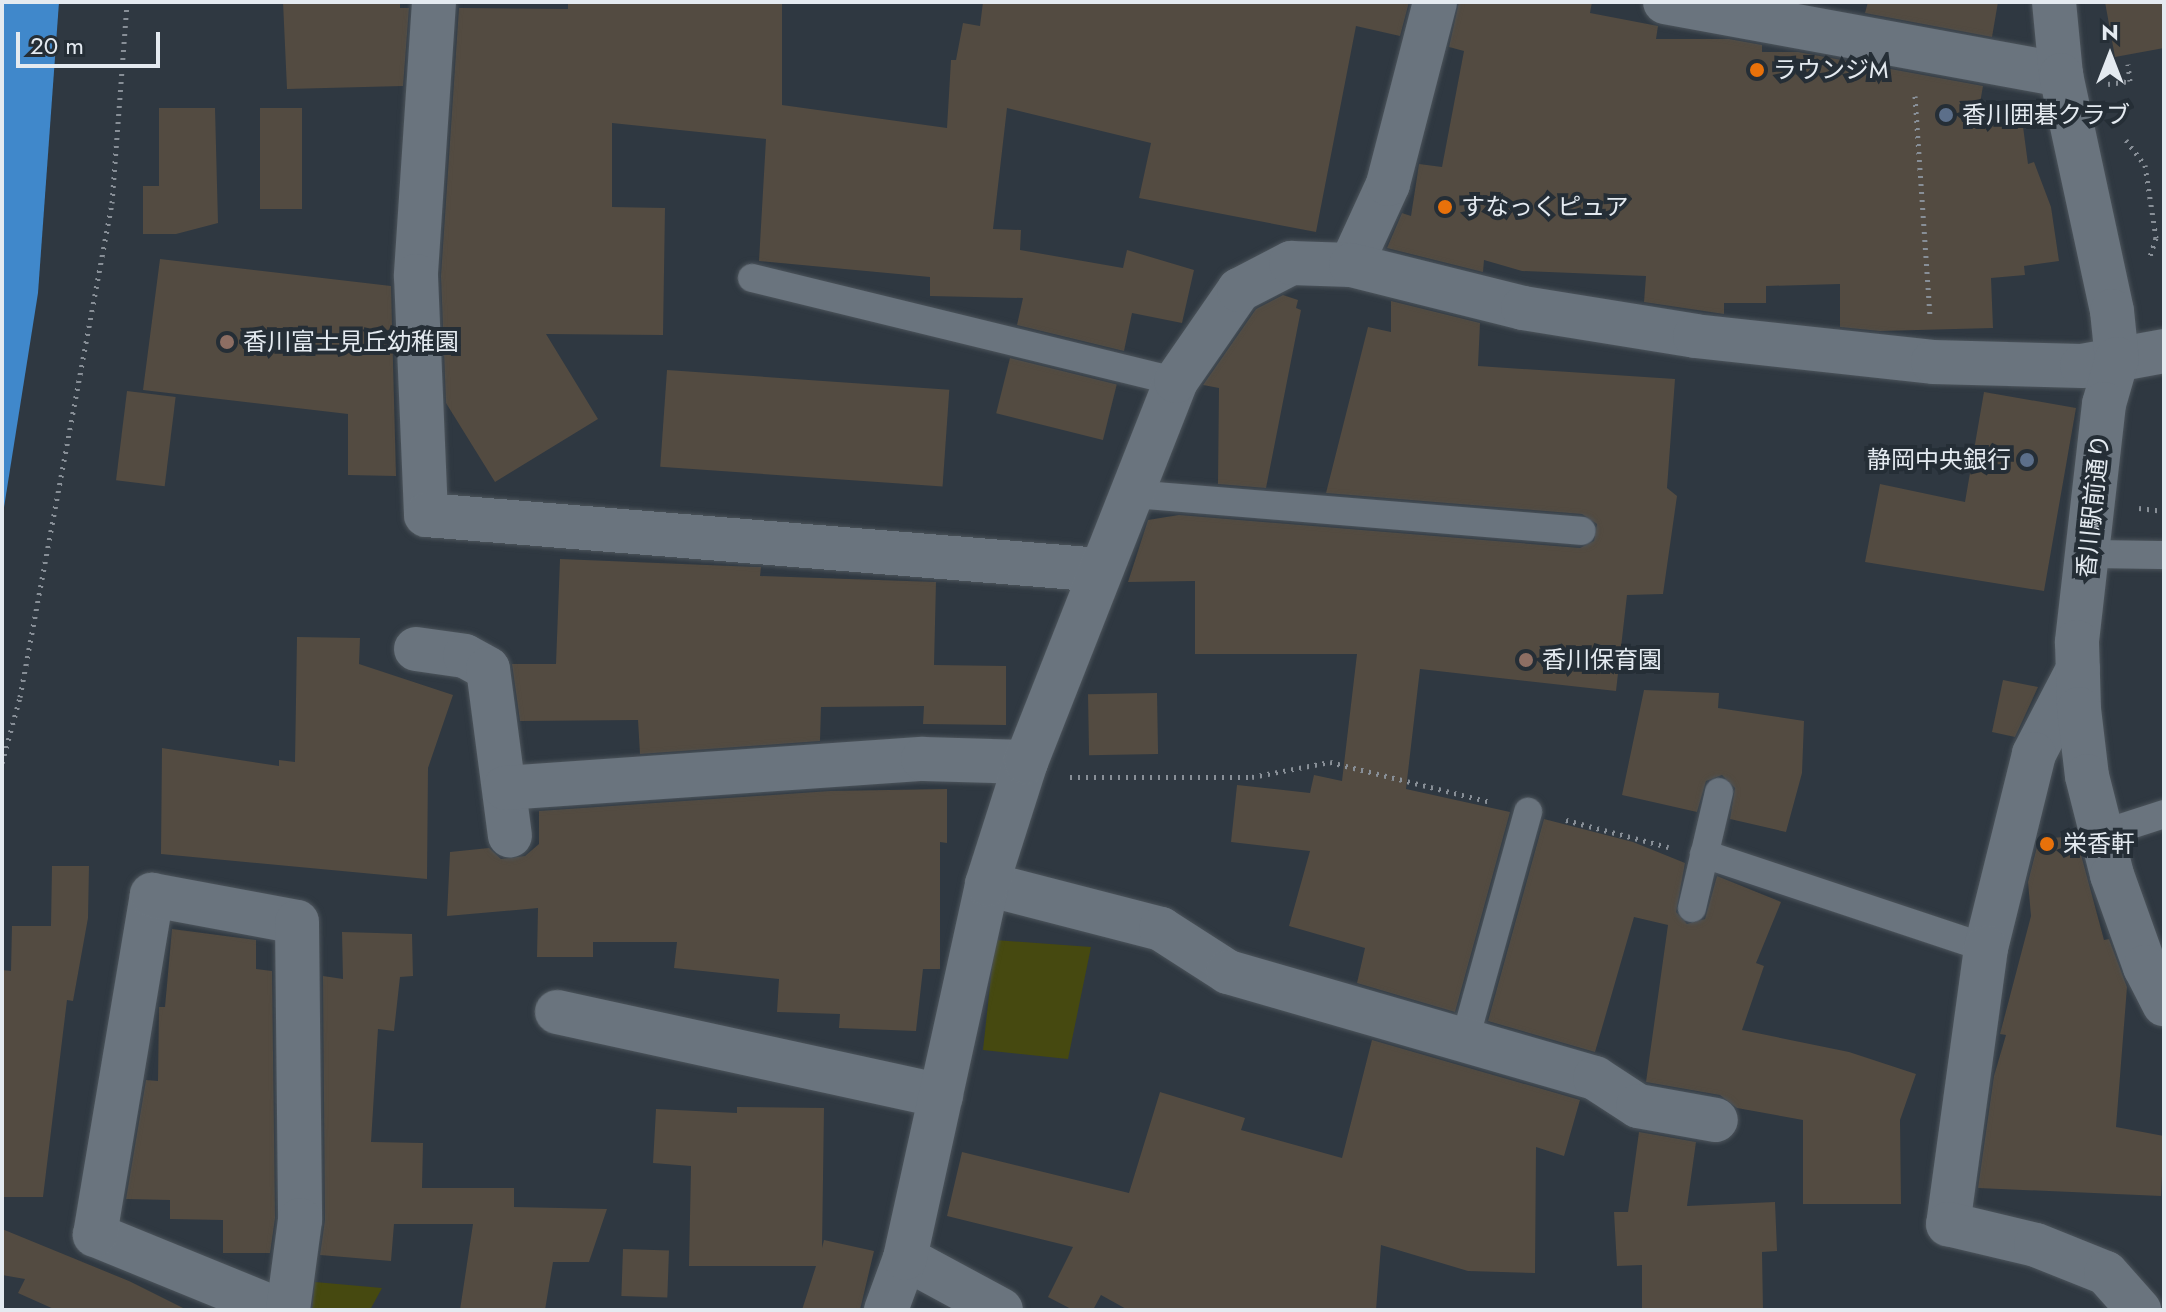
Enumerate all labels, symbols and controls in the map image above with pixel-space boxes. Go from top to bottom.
scale bar [20,16,164,66]
north arrow [2070,16,2150,96]
text: N [2101,16,2119,48]
text: 20 m [30,28,84,63]
place label: ラウンジM [1773,56,1888,84]
marker: ラウンジM [1748,61,1766,79]
place label: 香川囲碁クラブ [1962,101,2130,129]
marker: 香川囲碁クラブ [1937,106,1955,124]
place label: すなっくピュア [1461,193,1629,221]
marker: すなっくピュア [1436,198,1454,216]
place label: 香川富士見丘幼稚園 [243,328,459,356]
marker: 香川富士見丘幼稚園 [218,333,236,351]
street label: 香川駅前通り [2071,433,2115,579]
place label: 静岡中央銀行 [1867,446,2011,474]
marker: 静岡中央銀行 [2018,451,2036,469]
place label: 香川保育園 [1542,646,1662,674]
marker: 香川保育園 [1517,651,1535,669]
place label: 栄香軒 [2063,830,2135,858]
marker: 栄香軒 [2038,835,2056,853]

